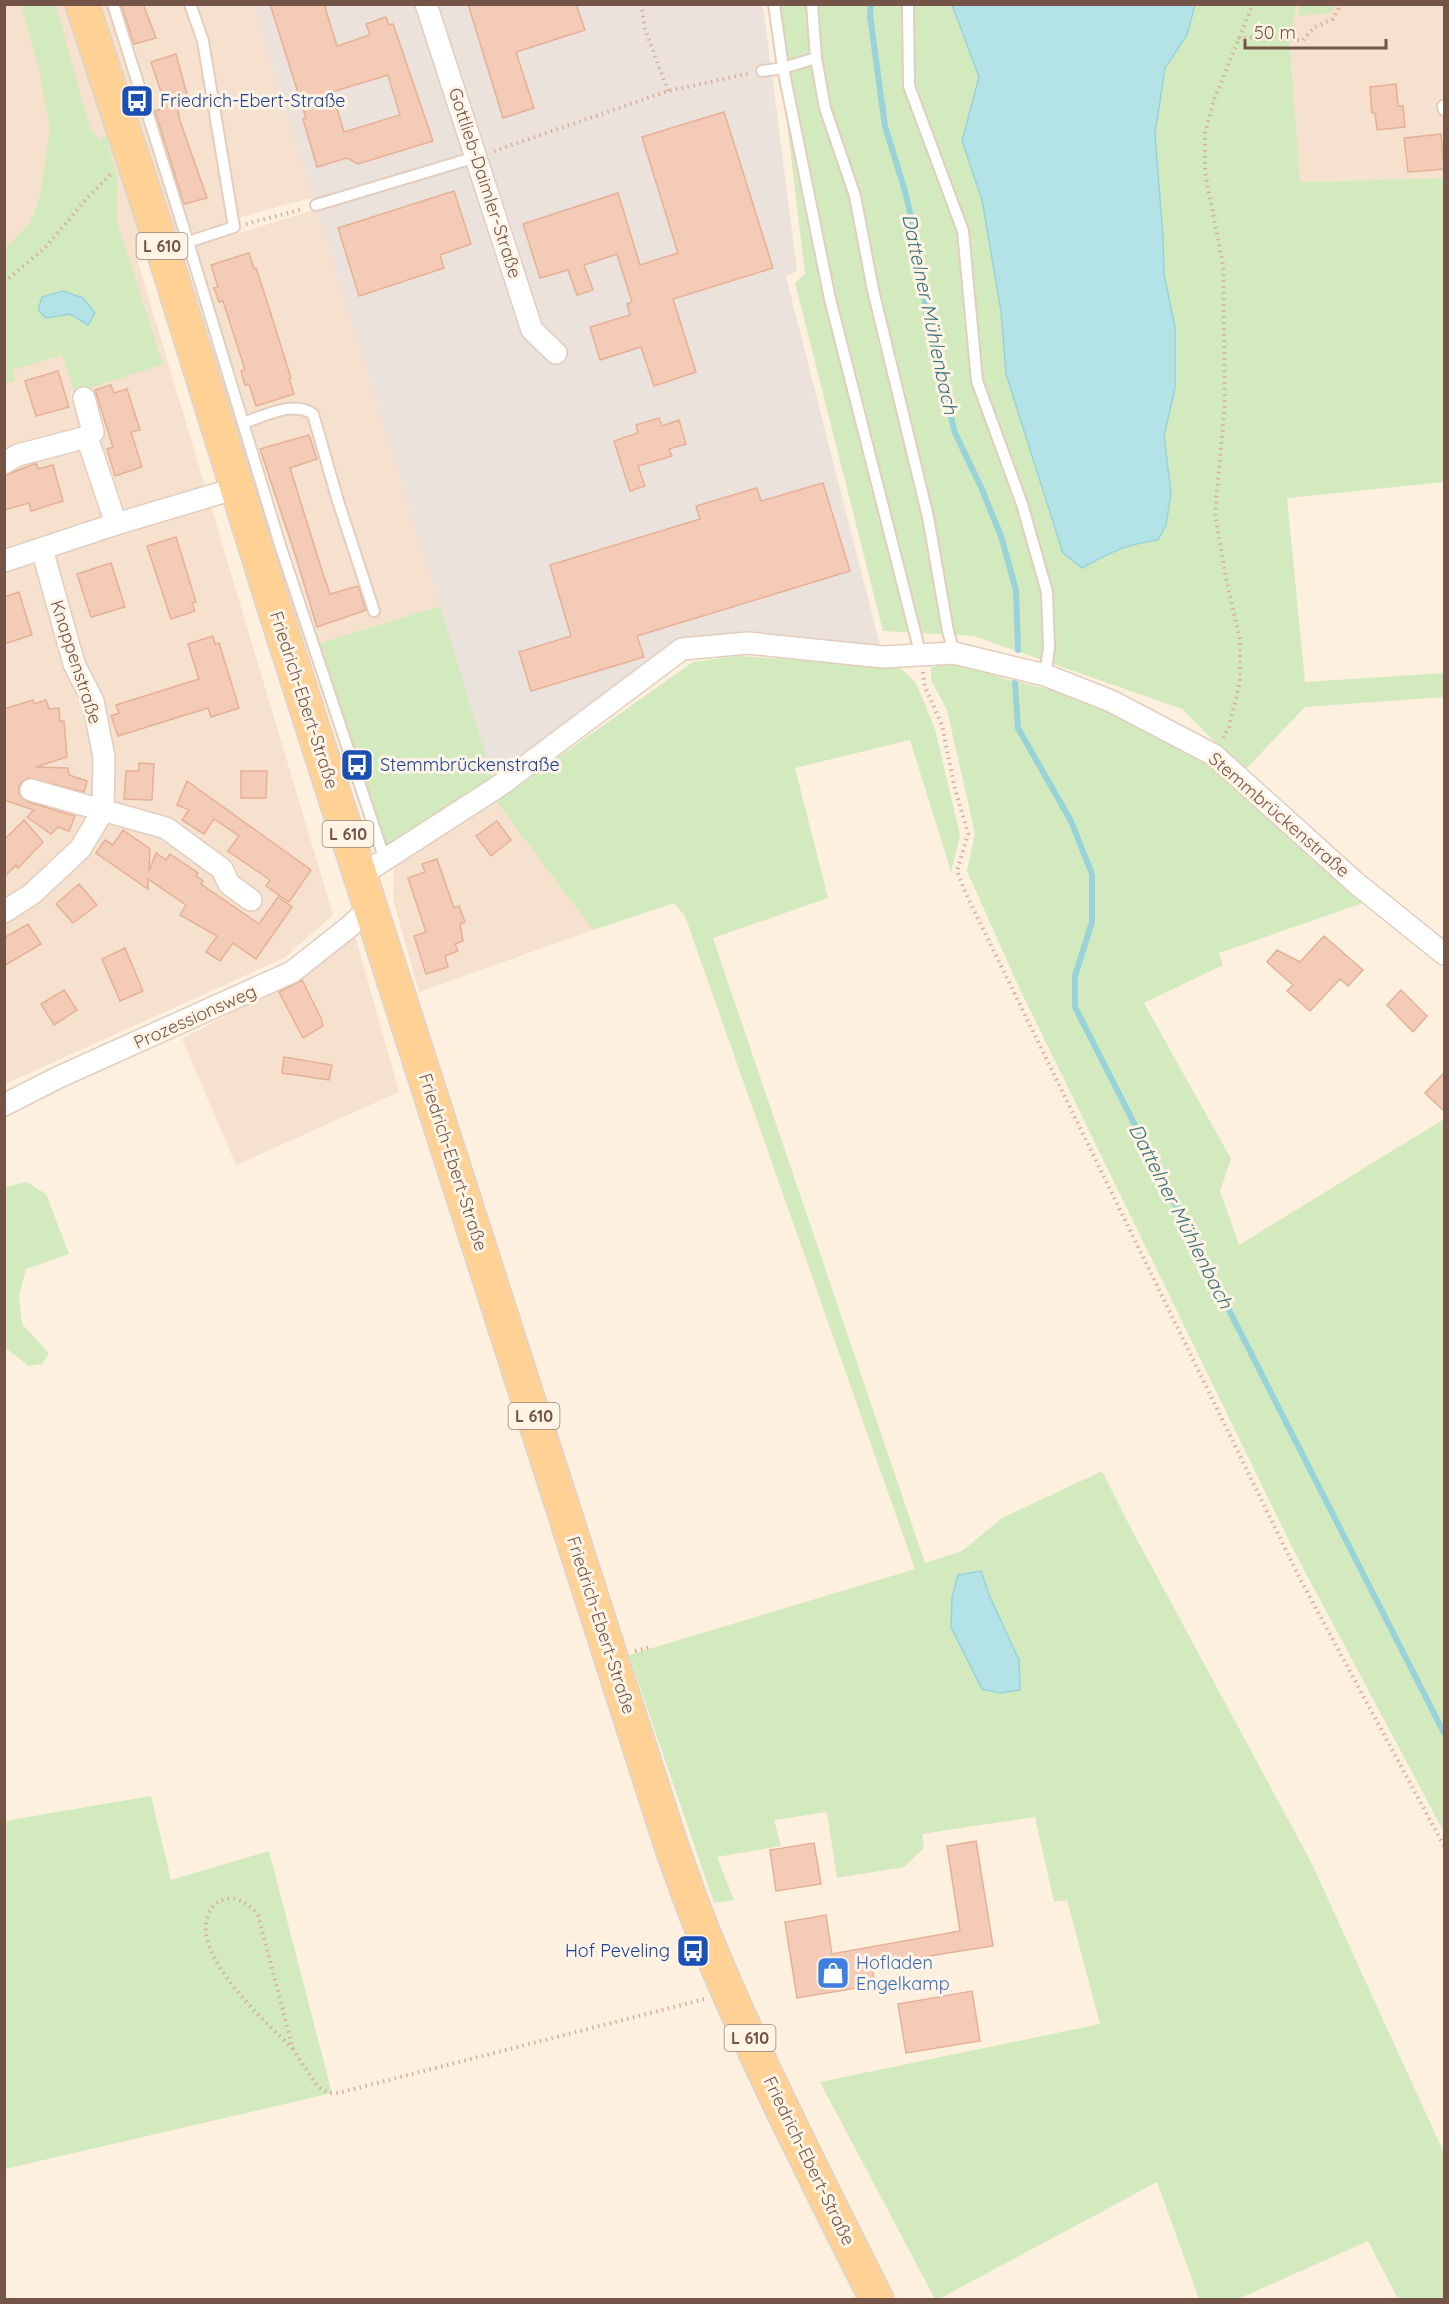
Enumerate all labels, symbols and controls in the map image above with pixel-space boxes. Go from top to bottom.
scale bar [1245,12,1386,50]
text: 50 m [1254,21,1296,44]
bus stop icon: Friedrich-Ebert-Straße [119,83,155,119]
street label: Gottlieb-Daimler-Straße [444,85,527,281]
place label: Friedrich-Ebert-Straße [160,89,346,112]
water label: Dattelner Mühlenbach [897,211,964,417]
road number: L 610 [136,233,188,259]
street label: Knappenstraße [46,597,107,727]
street label: Friedrich-Ebert-Straße [265,608,344,792]
bus stop icon: Stemmbrückenstraße [339,747,375,783]
street label: Stemmbrückenstraße [1204,747,1355,882]
place label: Stemmbrückenstraße [380,753,560,776]
road number: L 610 [322,821,374,847]
street label: Prozessionsweg [130,979,260,1054]
street label: Friedrich-Ebert-Straße [414,1070,493,1254]
water label: Dattelner Mühlenbach [1124,1119,1239,1313]
road number: L 610 [508,1403,560,1429]
street label: Friedrich-Ebert-Straße [562,1533,641,1717]
bus stop icon: Hof Peveling [675,1933,711,1969]
place label: Hof Peveling [565,1939,670,1962]
place label: Hofladen Engelkamp [856,1951,950,1995]
shop icon: Hofladen Engelkamp [815,1955,851,1991]
road number: L 610 [724,2025,776,2051]
street label: Friedrich-Ebert-Straße [758,2072,860,2249]

